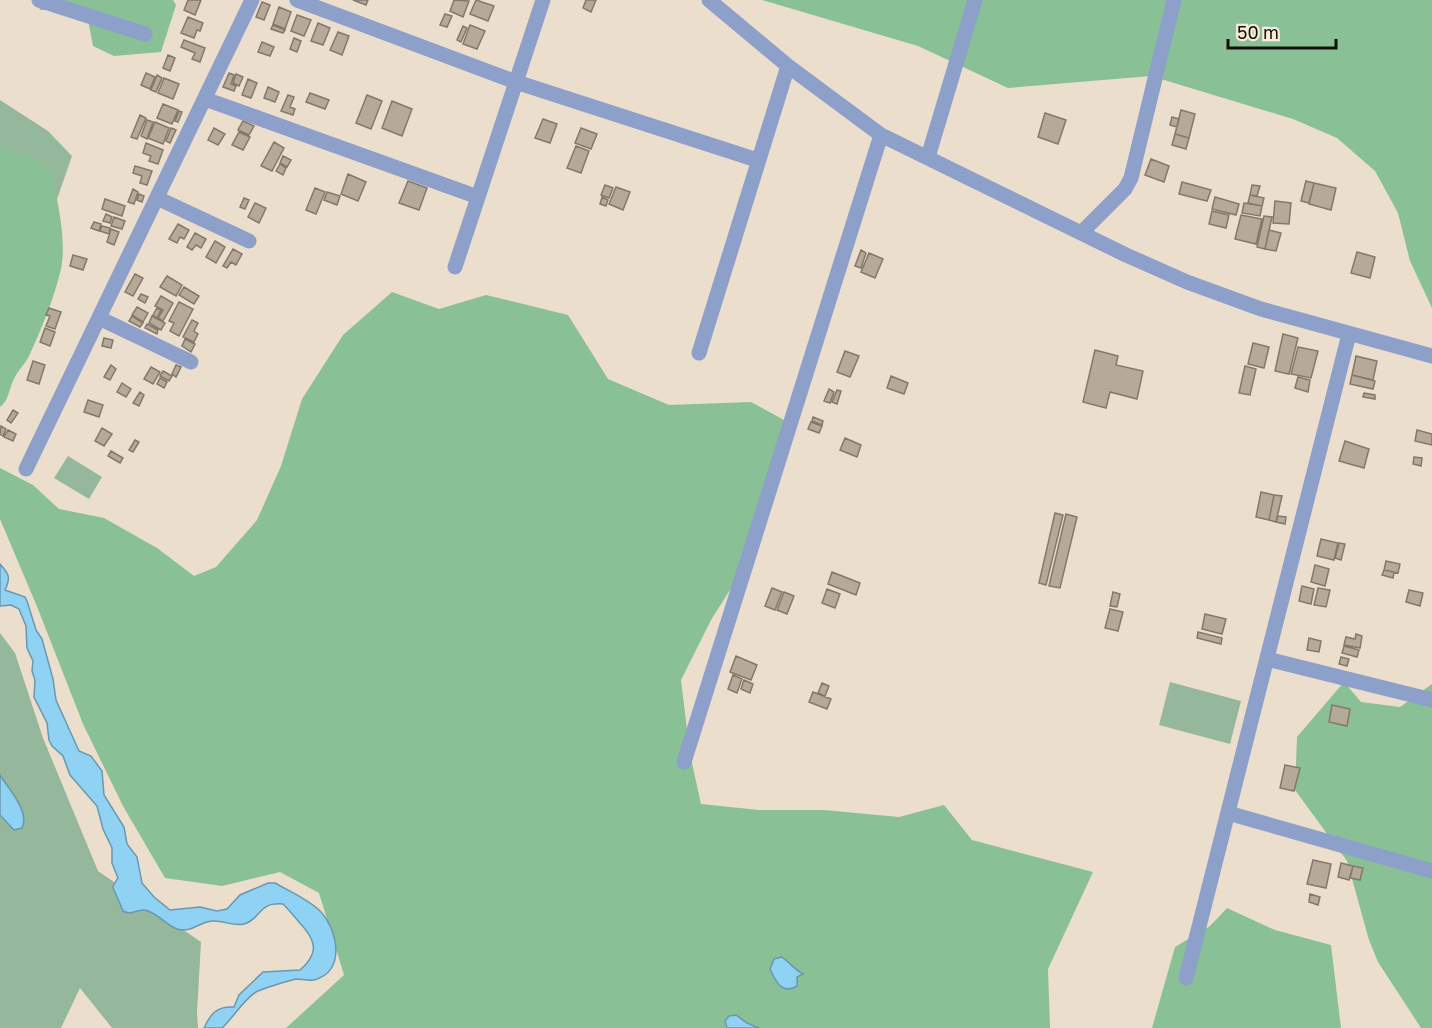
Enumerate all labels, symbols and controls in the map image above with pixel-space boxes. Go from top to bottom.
scale bar [1228,12,1336,50]
text: 50 m [1237,21,1279,43]

